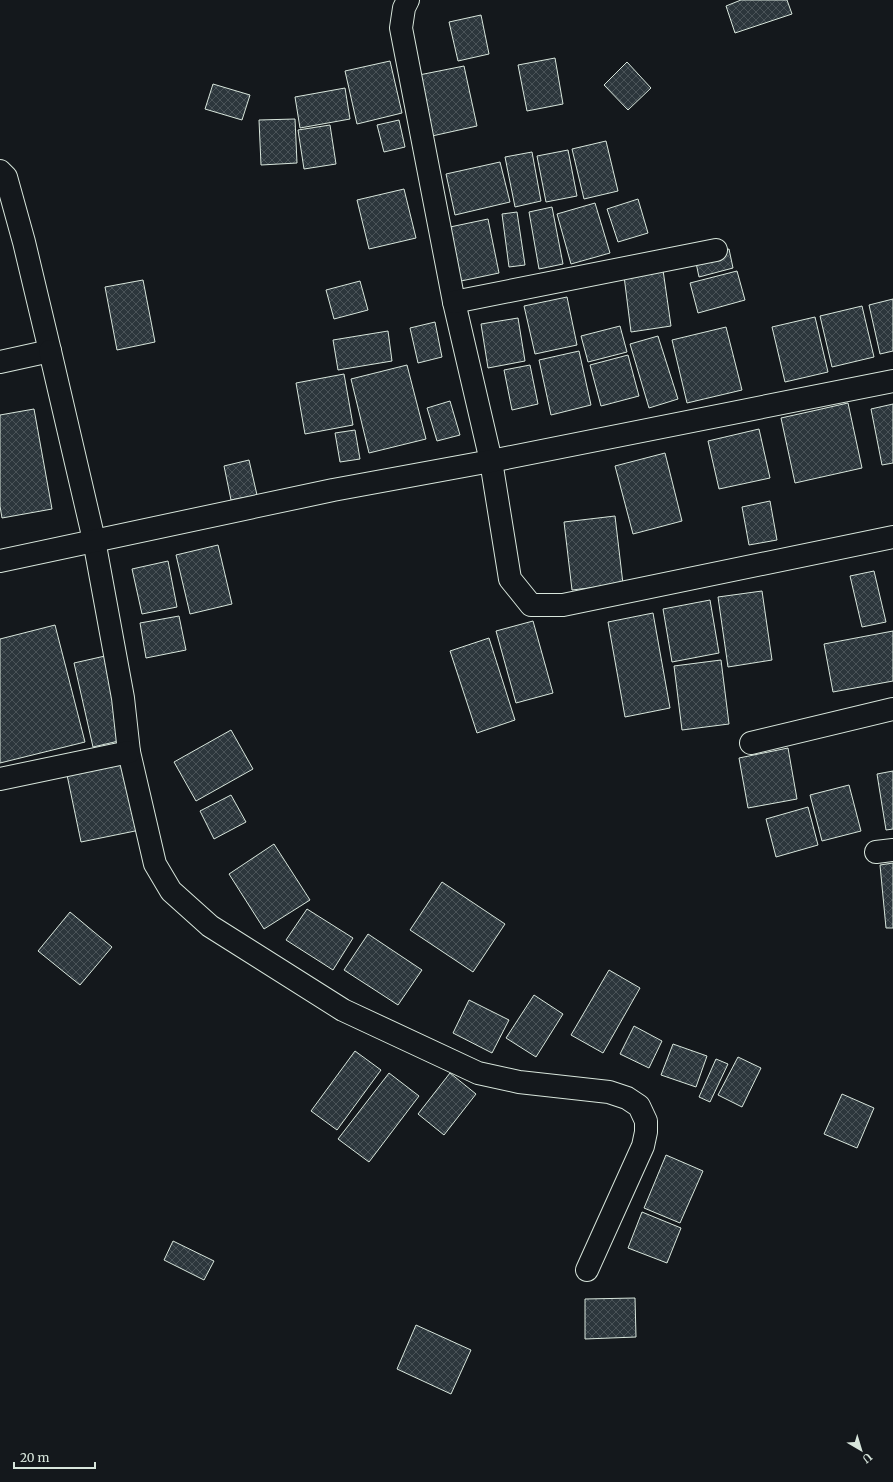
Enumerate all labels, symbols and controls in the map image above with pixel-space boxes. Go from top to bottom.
north arrow [841,1430,881,1470]
scale bar [14,1444,95,1470]
text: 20 m [20,1450,49,1465]
text: U [859,1450,875,1466]

